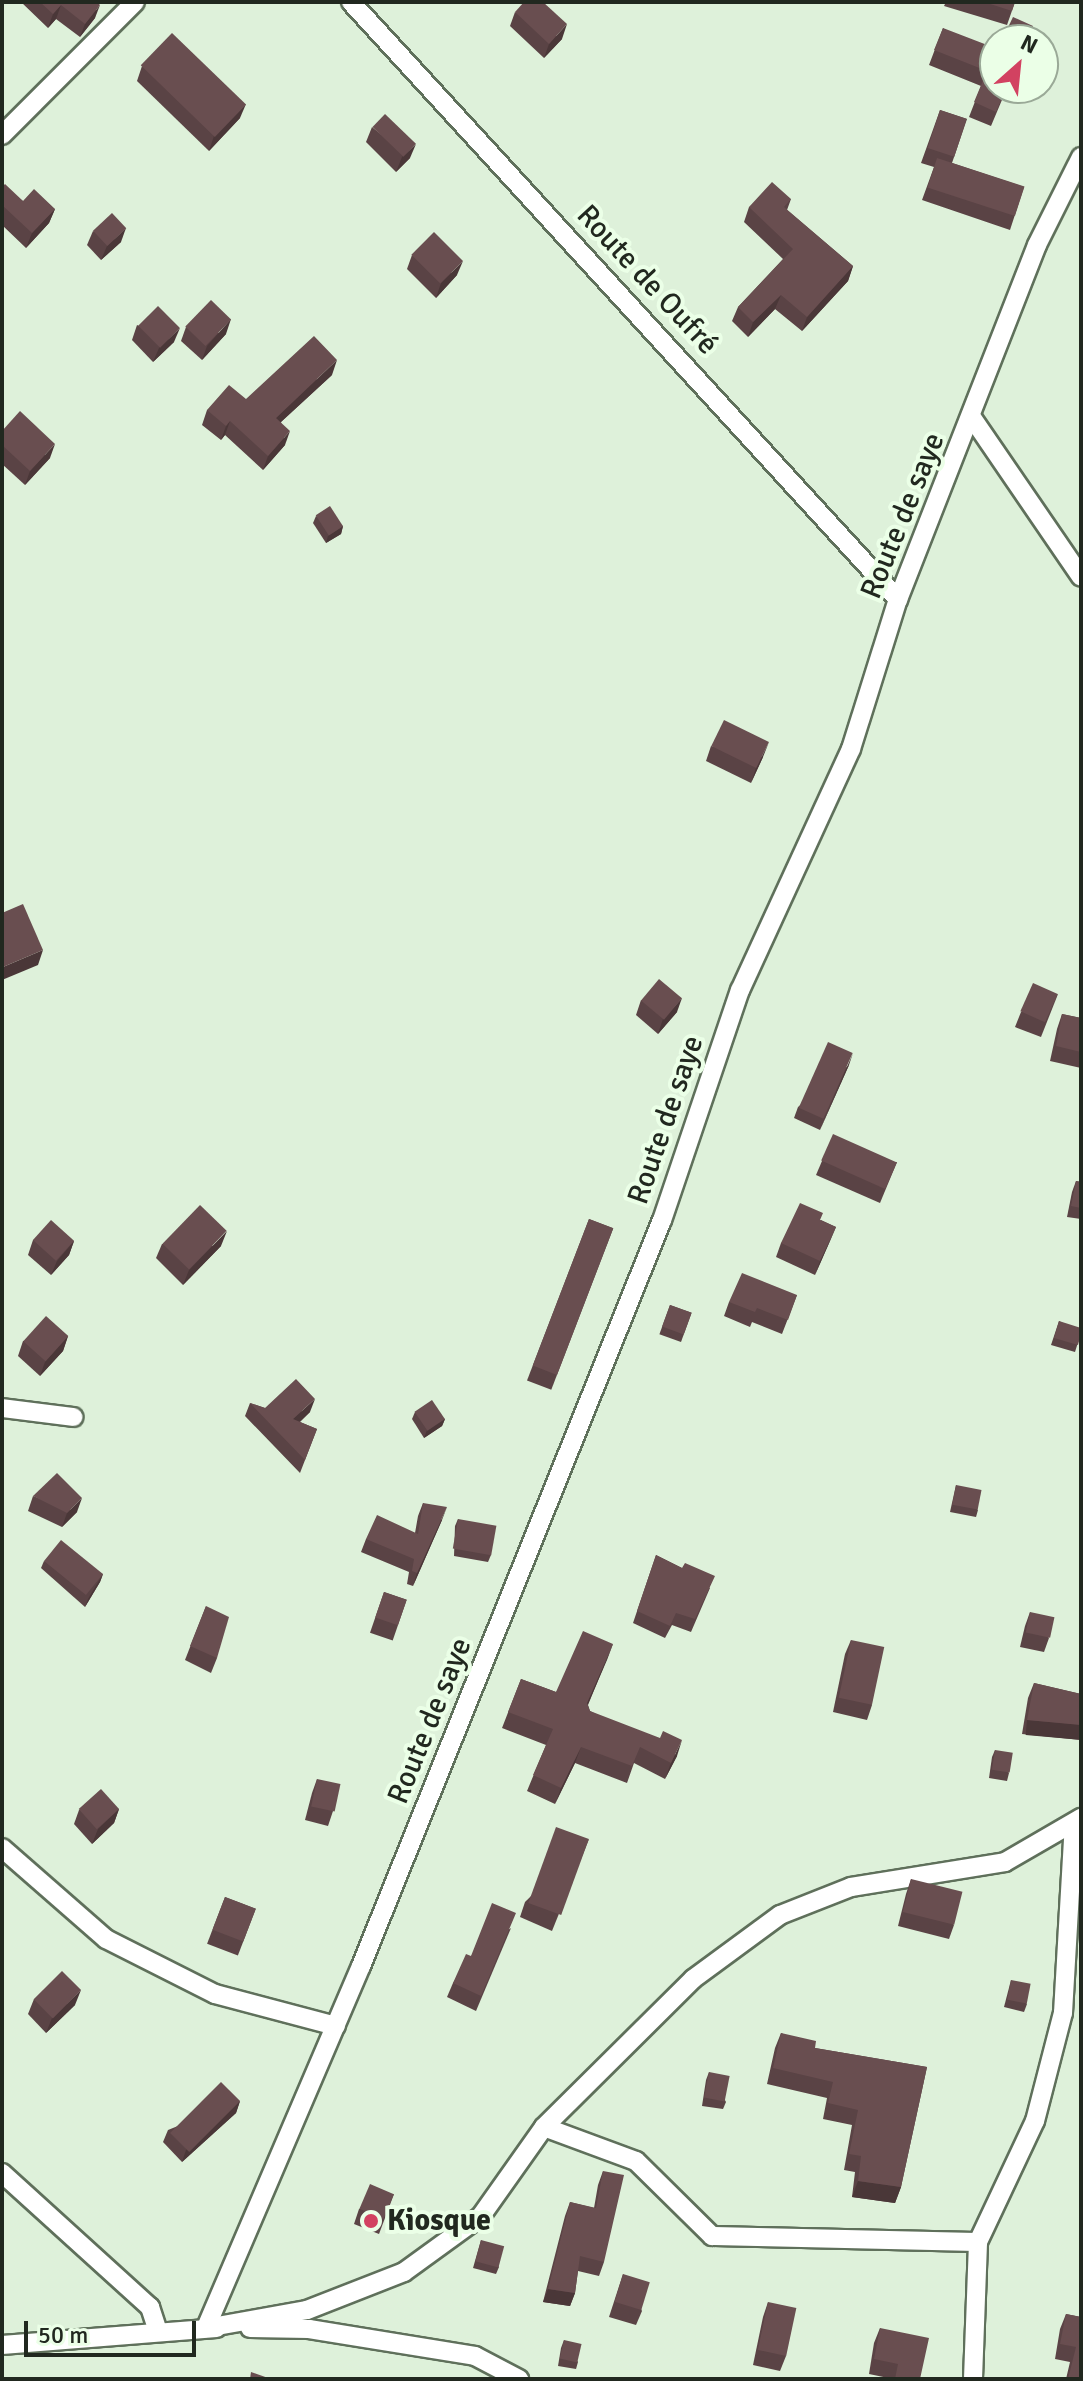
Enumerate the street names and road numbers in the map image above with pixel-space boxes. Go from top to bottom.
street label: Route de Oufré [569,198,725,362]
street label: Route de saye [853,428,953,604]
street label: Route de saye [620,1031,712,1209]
street label: Route de saye [380,1633,480,1809]

